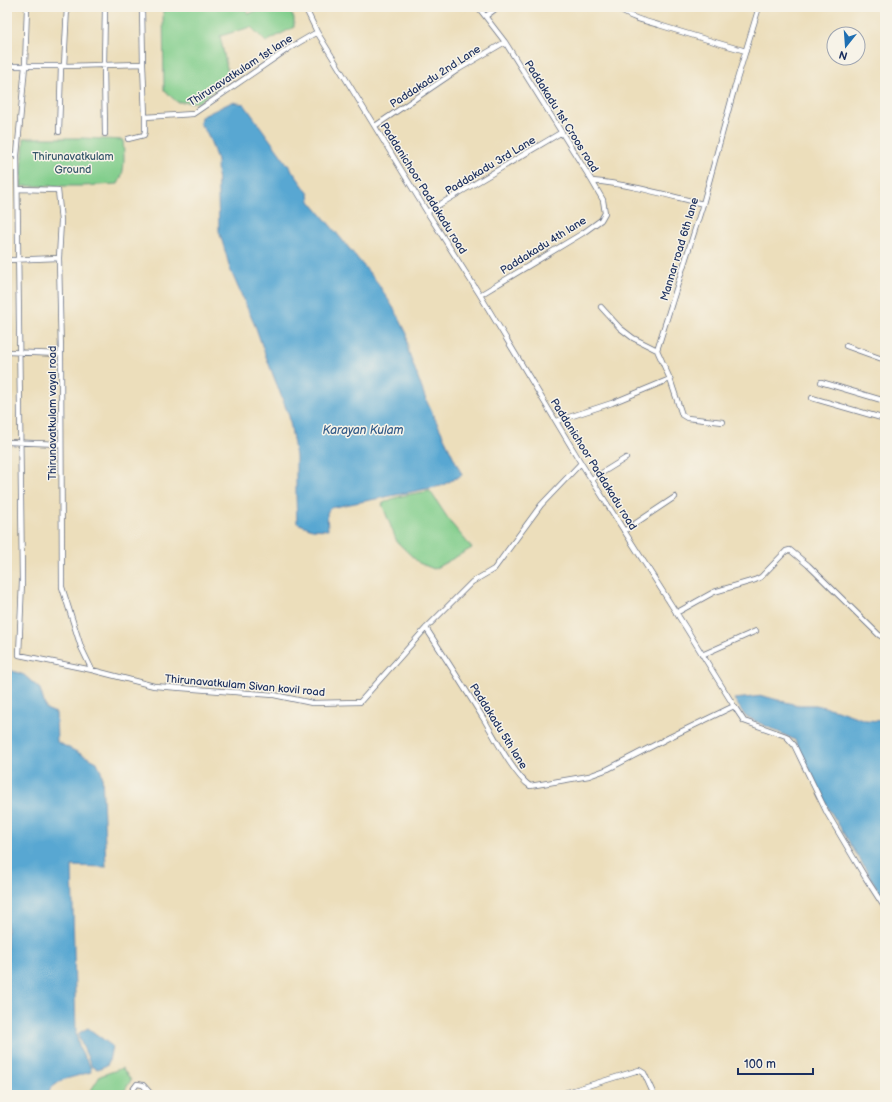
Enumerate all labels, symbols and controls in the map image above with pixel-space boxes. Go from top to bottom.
north arrow [826,26,866,66]
street label: Thirunavatkulam 1st lane [186,32,295,109]
street label: Paddakadu 2nd Lane [388,42,483,111]
text: N [837,48,849,63]
street label: Paddakadu 1st Croos road [522,58,601,175]
street label: Paddanichoor Paddakadu road [378,120,470,256]
street label: Paddakadu 3rd Lane [443,133,538,198]
park label: Thirunavatkulam Ground [32,150,114,176]
street label: Mannar road 6th lane [658,196,702,302]
street label: Paddakadu 4th lane [498,213,589,277]
street label: Thirunavatkulam vayal road [46,346,59,480]
street label: Paddanichoor Paddakadu road [548,396,640,532]
water label: Karayan Kulam [323,423,403,438]
street label: Thirunavatkulam Sivan kovil road [164,672,326,699]
street label: Paddakadu 5th lane [467,681,530,772]
scale bar [738,1050,813,1076]
text: 100 m [744,1057,776,1072]

